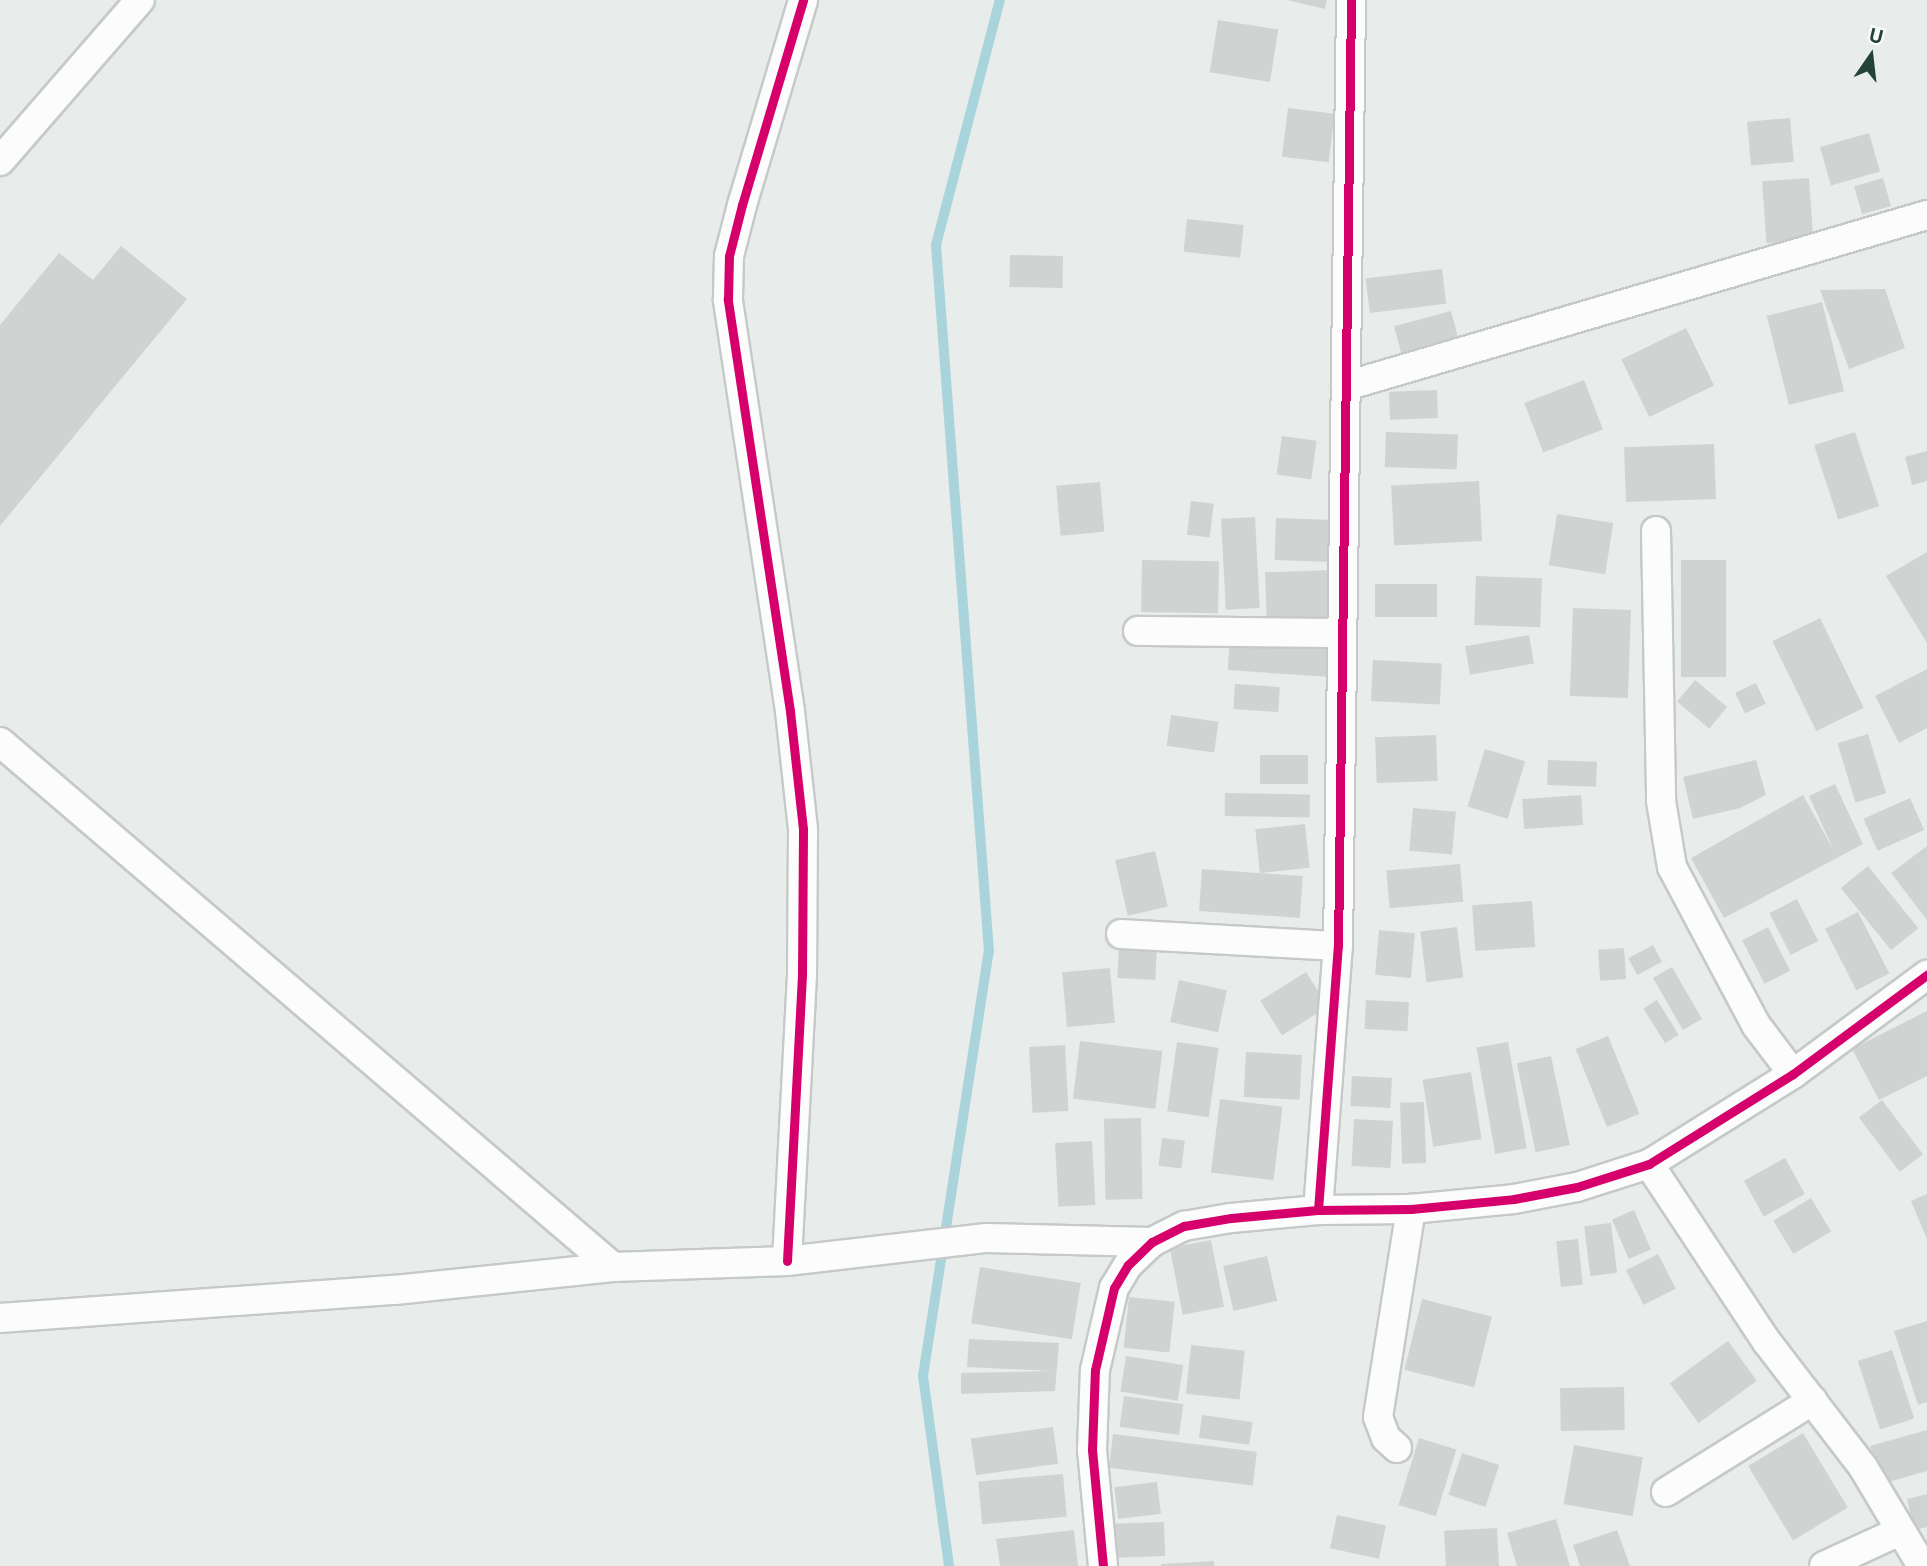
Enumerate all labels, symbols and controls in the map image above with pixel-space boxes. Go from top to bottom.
north arrow [1836,21,1906,91]
text: U [1867,23,1885,48]

